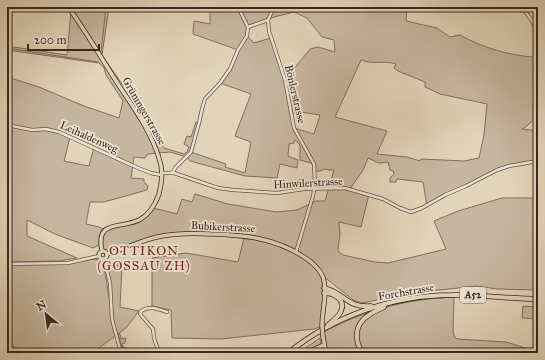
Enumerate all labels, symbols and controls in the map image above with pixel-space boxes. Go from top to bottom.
scale bar [28,26,99,52]
text: 200 m [34,33,67,47]
street label: Bönlerstrasse [282,63,308,125]
street label: Grüningerstrasse [119,75,169,148]
street label: Leihaldenweg [58,118,121,156]
street label: Hinwilerstrasse [273,175,343,191]
street label: Bubikerstrasse [190,219,256,235]
district label: OTTIKON (GOSSAU ZH) [97,243,191,274]
street label: Forchstrasse [377,281,435,303]
road number: A52 [460,287,486,303]
north arrow [26,294,66,334]
text: N [34,297,49,314]

